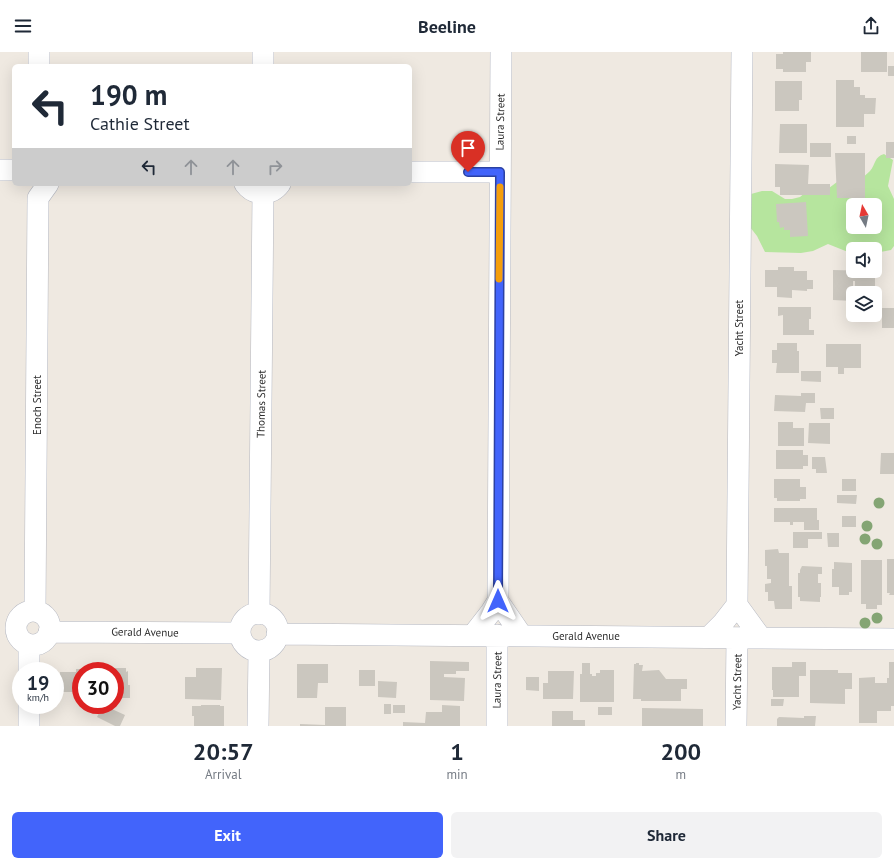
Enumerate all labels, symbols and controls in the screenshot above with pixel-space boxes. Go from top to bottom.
icon: menu [12,15,34,37]
text: Beeline [418,15,476,38]
icon: share [860,15,882,37]
text: 190 m [90,76,167,113]
icon: left [24,80,76,132]
street label: Laura Street [493,93,508,151]
text: Cathie Street [90,112,190,135]
pin [451,131,485,172]
icon: arrive [457,137,479,159]
icon: left [138,156,160,178]
icon: ahead [180,156,202,178]
icon: ahead [222,156,244,178]
icon: right [264,156,286,178]
north arrow [846,198,882,234]
map controls [846,198,882,322]
button: sound [846,242,882,278]
button: layers [846,286,882,322]
street label: Yacht Street [732,299,746,356]
street label: Thomas Street [253,370,269,438]
street label: Enoch Street [30,375,44,435]
position arrow [477,580,519,622]
street label: Gerald Avenue [111,624,179,640]
street label: Gerald Avenue [552,629,620,643]
street label: Laura Street [490,651,505,709]
street label: Yacht Street [730,653,744,710]
speed limit sign: 30 [72,662,124,714]
text: 19 [27,670,49,696]
text: km/h [27,691,49,704]
text: 20:57 [193,736,254,767]
text: 1 [450,736,464,767]
text: 200 [660,736,701,767]
text: Arrival [205,766,241,783]
text: min [446,766,468,783]
text: m [676,766,686,783]
button: Exit [12,812,443,858]
button: Share [451,812,882,858]

